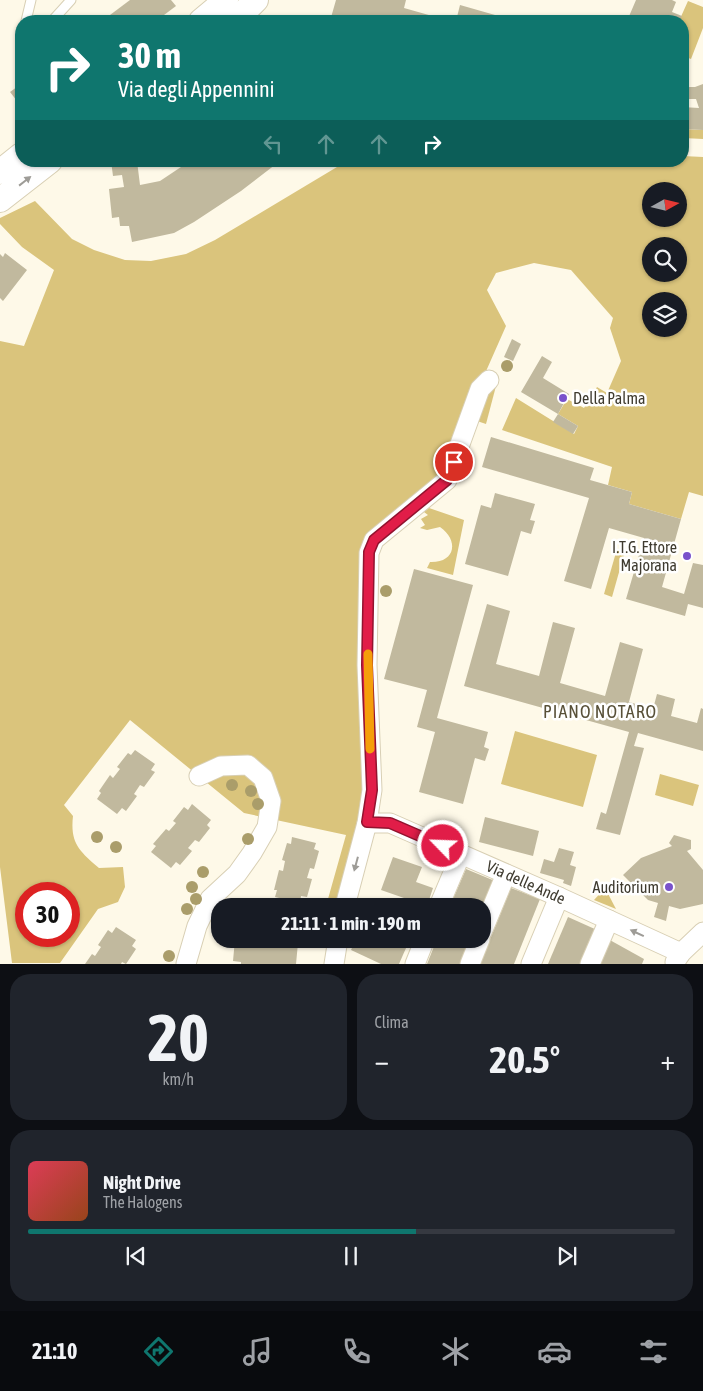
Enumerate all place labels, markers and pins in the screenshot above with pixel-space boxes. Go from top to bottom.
place label: Della Palma [573,389,646,407]
marker: Della Palma [557,392,569,404]
pin [433,441,475,483]
place label: I.T.G. Ettore Majorana [612,538,677,575]
marker: I.T.G. Ettore Majorana [681,550,693,562]
place label: Auditorium [593,878,659,896]
marker: Auditorium [663,881,675,893]

